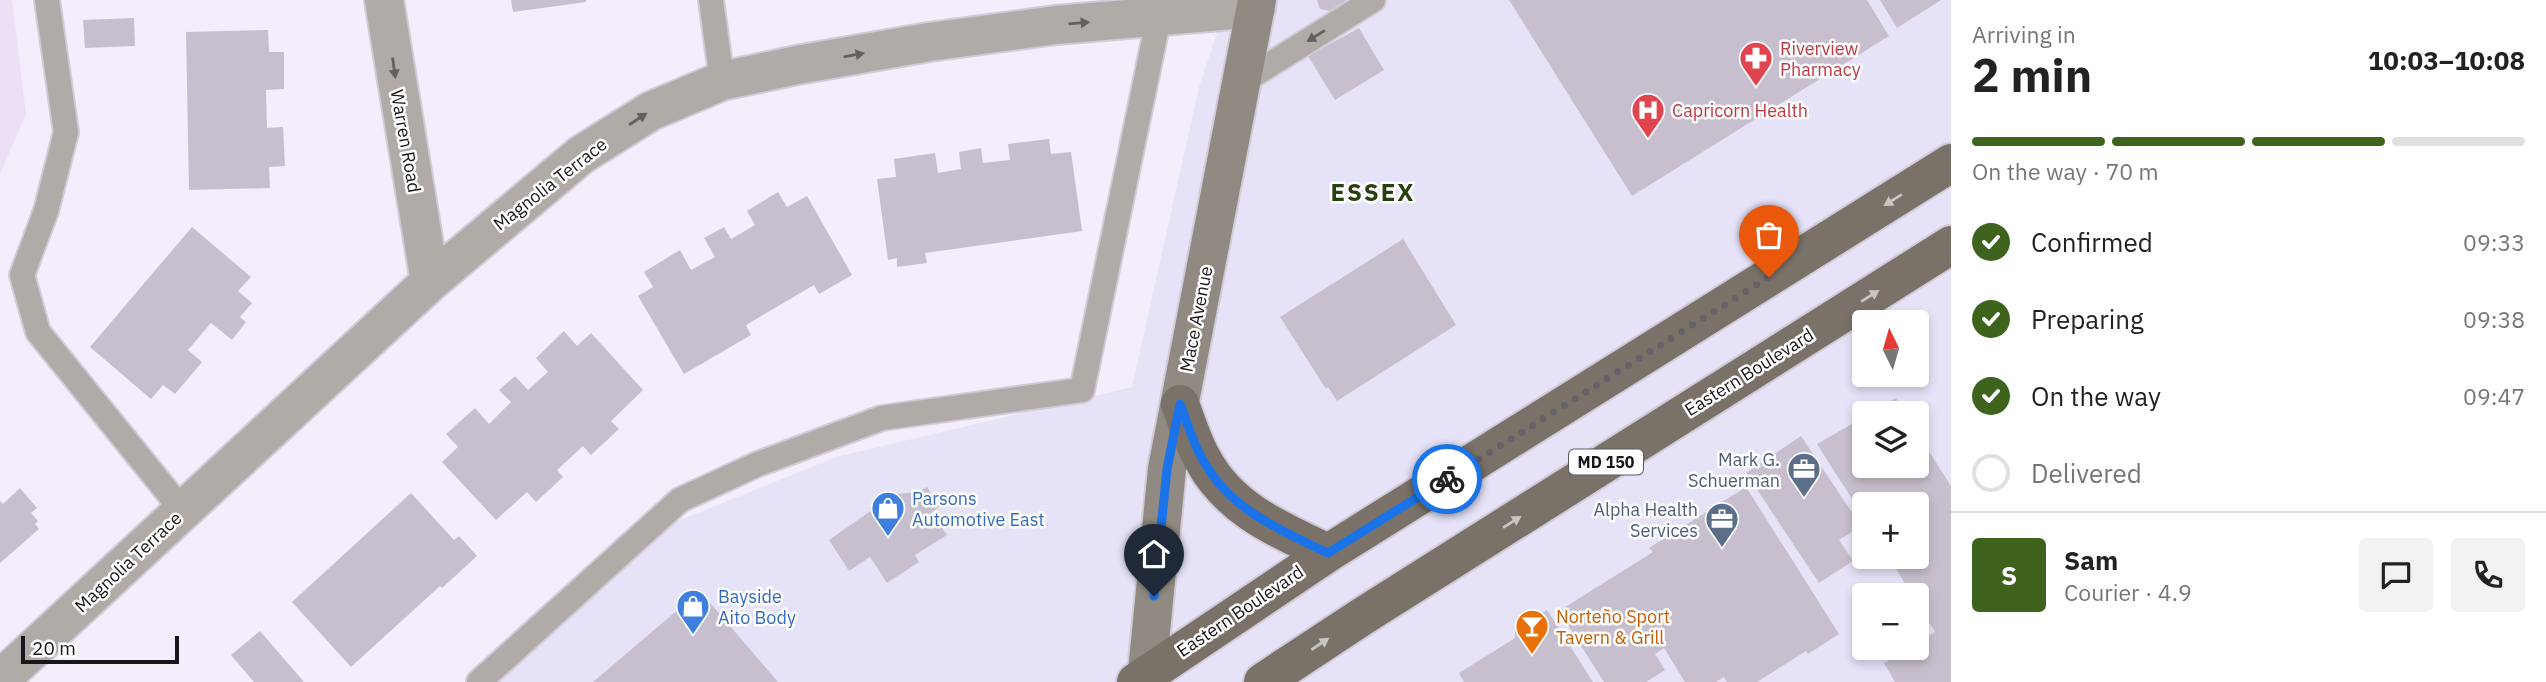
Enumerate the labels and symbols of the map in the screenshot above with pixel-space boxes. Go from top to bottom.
one-way arrow [1068,17,1090,28]
one-way arrow [1306,30,1325,43]
place label: Riverview Pharmacy [1780,37,1861,81]
pharmacy icon: Riverview Pharmacy [1737,39,1775,88]
one-way arrow [843,49,865,60]
one-way arrow [388,57,399,79]
street label: Warren Road [386,88,426,194]
hospital icon: Capricorn Health [1629,91,1667,140]
place label: Capricorn Health [1672,99,1808,122]
one-way arrow [628,113,647,126]
street label: Magnolia Terrace [489,132,611,236]
district label: ESSEX [1331,176,1415,208]
one-way arrow [1884,193,1903,206]
pin [1739,205,1799,277]
street label: Mace Avenue [1174,264,1218,374]
one-way arrow [1860,289,1880,302]
north arrow [1852,310,1928,387]
street label: Eastern Boulevard [1680,323,1818,421]
courier [1412,444,1482,514]
place label: Mark G. Schuerman [1688,448,1780,492]
road number: MD 150 [1569,449,1643,475]
office icon: Mark G. Schuerman [1785,450,1823,499]
place label: Parsons Automotive East [912,487,1045,531]
shop icon: Parsons Automotive East [869,489,907,538]
place label: Alpha Health Services [1593,498,1698,542]
office icon: Alpha Health Services [1703,500,1741,549]
street label: Magnolia Terrace [70,506,186,617]
one-way arrow [1502,515,1522,528]
pin [1124,524,1184,596]
street label: Eastern Boulevard [1172,560,1308,662]
place label: Bayside Aito Body [718,585,796,629]
shop icon: Bayside Aito Body [674,587,712,636]
place label: Norteño Sport Tavern & Grill [1556,605,1670,649]
bar icon: Norteño Sport Tavern & Grill [1513,607,1551,656]
scale bar [21,633,178,665]
one-way arrow [1311,637,1329,651]

